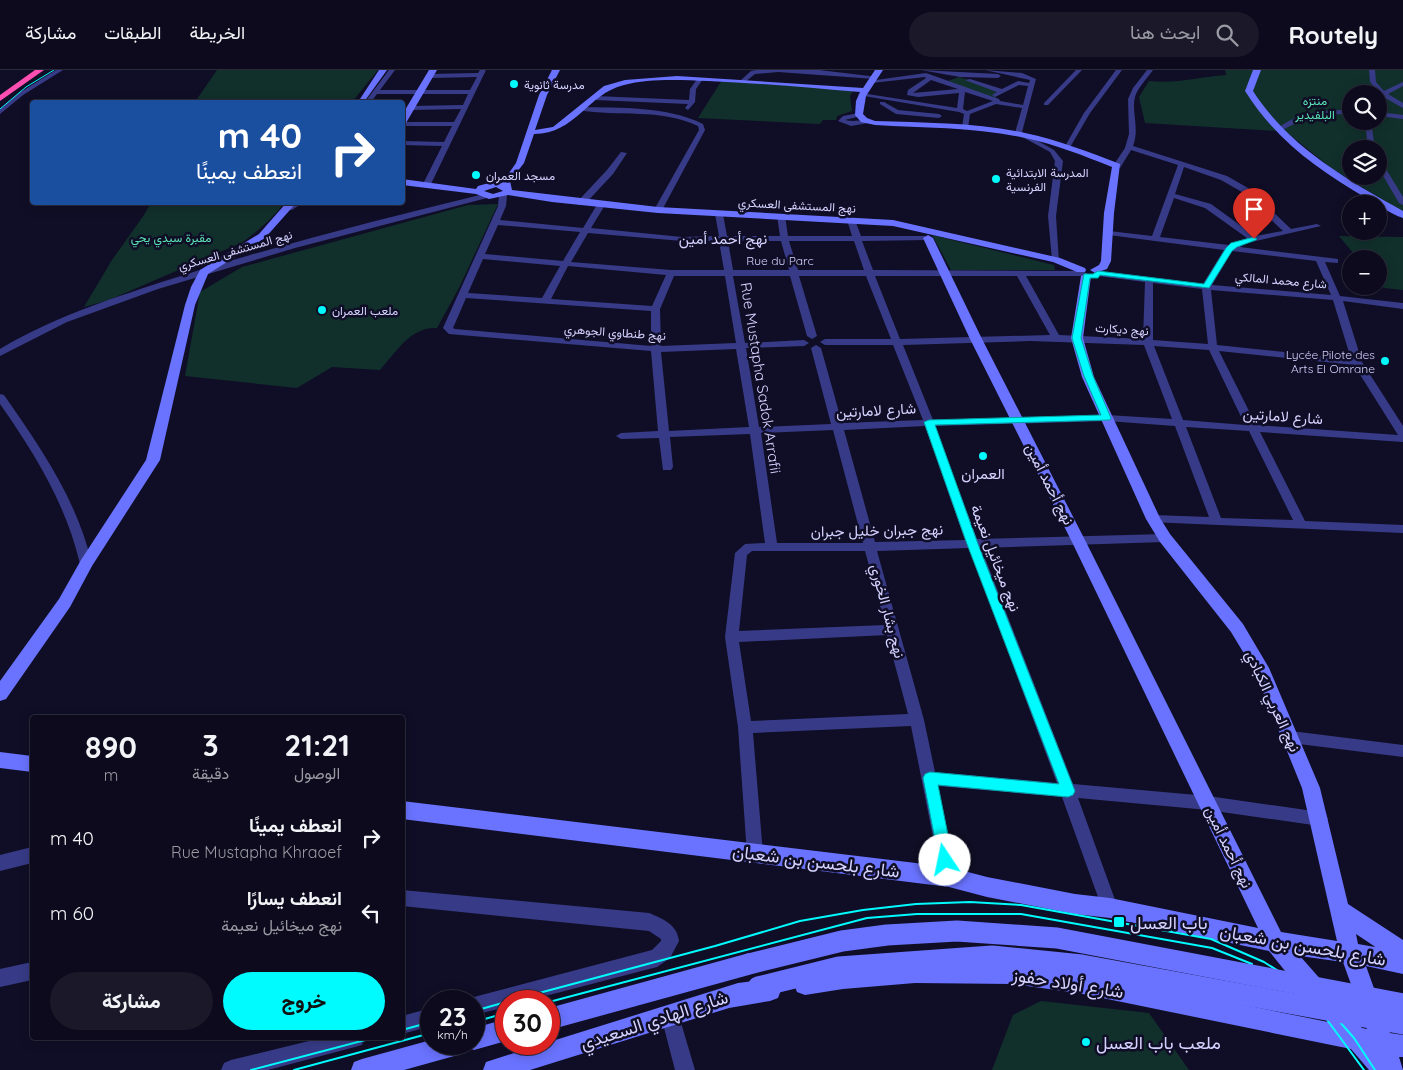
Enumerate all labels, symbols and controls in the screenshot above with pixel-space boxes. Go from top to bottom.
search box [909,12,1259,57]
text: ابحث هنا [1130,20,1201,44]
text: Routely [1289,20,1378,50]
text: مشاركة [25,21,76,44]
text: الطبقات [104,21,161,44]
text: الخريطة [189,21,245,44]
icon: search [1213,21,1241,49]
place label: مدرسة ثانوية [524,77,585,93]
marker: مدرسة ثانوية [508,78,520,90]
map controls [1342,85,1387,295]
button: search [1342,85,1387,130]
park label: منتزه البلفيدير [1294,93,1335,123]
text: 40 m [218,113,302,157]
icon: right [320,120,385,185]
button: layers [1342,140,1387,185]
text: انعطف يمينًا [196,157,302,185]
place label: المدرسة الابتدائية الفرنسية [1006,165,1089,195]
place label: مسجد العمران [486,168,555,184]
marker: مسجد العمران [470,169,482,181]
marker: المدرسة الابتدائية الفرنسية [990,173,1002,185]
pin [1233,188,1275,239]
street label: نهج المستشفى العسكري [737,194,856,219]
icon: arrive [1240,195,1268,223]
button: + [1342,195,1387,240]
street label: نهج المستشفى العسكري [176,227,295,276]
street label: نهج أحمد أمين [679,229,767,250]
park label: مقبرة سيدي يحي [131,230,211,248]
button: − [1342,250,1387,295]
street label: Rue du Parc [746,253,814,268]
street label: شارع محمد المالكي [1234,269,1328,294]
street label: Rue Mustapha Sadok Arrafii [736,281,786,475]
place label: ملعب العمران [332,303,398,319]
marker: ملعب العمران [316,304,328,316]
street label: نهج ديكارت [1095,320,1149,340]
street label: نهج طنطاوي الجوهري [563,321,667,346]
place label: Lycée Pilote des Arts El Omrane [1286,347,1375,376]
marker: Lycée Pilote des Arts El Omrane [1379,355,1391,367]
street label: شارع لامارتين [835,398,917,424]
street label: شارع لامارتين [1242,404,1324,430]
street label: نهج أحمد أمين [1020,440,1079,529]
marker: العمران [977,450,989,462]
place label: العمران [961,464,1005,483]
street label: نهج ميخائيل نعيمة [965,502,1025,615]
street label: نهج جبران خليل جبران [811,519,943,543]
street label: نهج بشار الخوري [862,562,910,661]
street label: نهج العربي الكبادي [1238,647,1305,757]
text: 3 [203,726,219,764]
text: 21:21 [284,726,350,764]
text: 890 [85,728,137,766]
text: دقيقة [192,763,229,783]
text: الوصول [294,763,340,783]
text: m [104,765,118,785]
street label: نهج أحمد أمين [1199,803,1257,892]
text: انعطف يمينًا [249,813,342,837]
icon: right [357,824,385,852]
text: 40 m [50,826,94,850]
position arrow [918,833,970,885]
street label: شارع بلحسن بن شعبان [731,839,901,884]
text: Rue Mustapha Khraoef [171,842,342,862]
text: انعطف يسارًا [247,886,342,910]
icon: left [357,899,385,927]
text: 60 m [50,901,94,925]
place label: باب العسل [1130,911,1208,934]
text: نهج ميخائيل نعيمة [221,915,342,935]
marker: باب العسل [1112,915,1126,929]
street label: شارع بلحسن بن شعبان [1218,919,1388,972]
street label: شارع أولاد حفوز [1010,963,1125,1004]
button: مشاركة [50,972,213,1030]
button: خروج [223,972,385,1030]
street label: شارع الهادي السعيدي [577,985,732,1059]
speed limit sign: 30 [495,990,560,1055]
text: 23 [439,1001,466,1032]
text: km/h [437,1027,468,1042]
place label: ملعب باب العسل [1096,1031,1221,1054]
marker: ملعب باب العسل [1080,1036,1092,1048]

